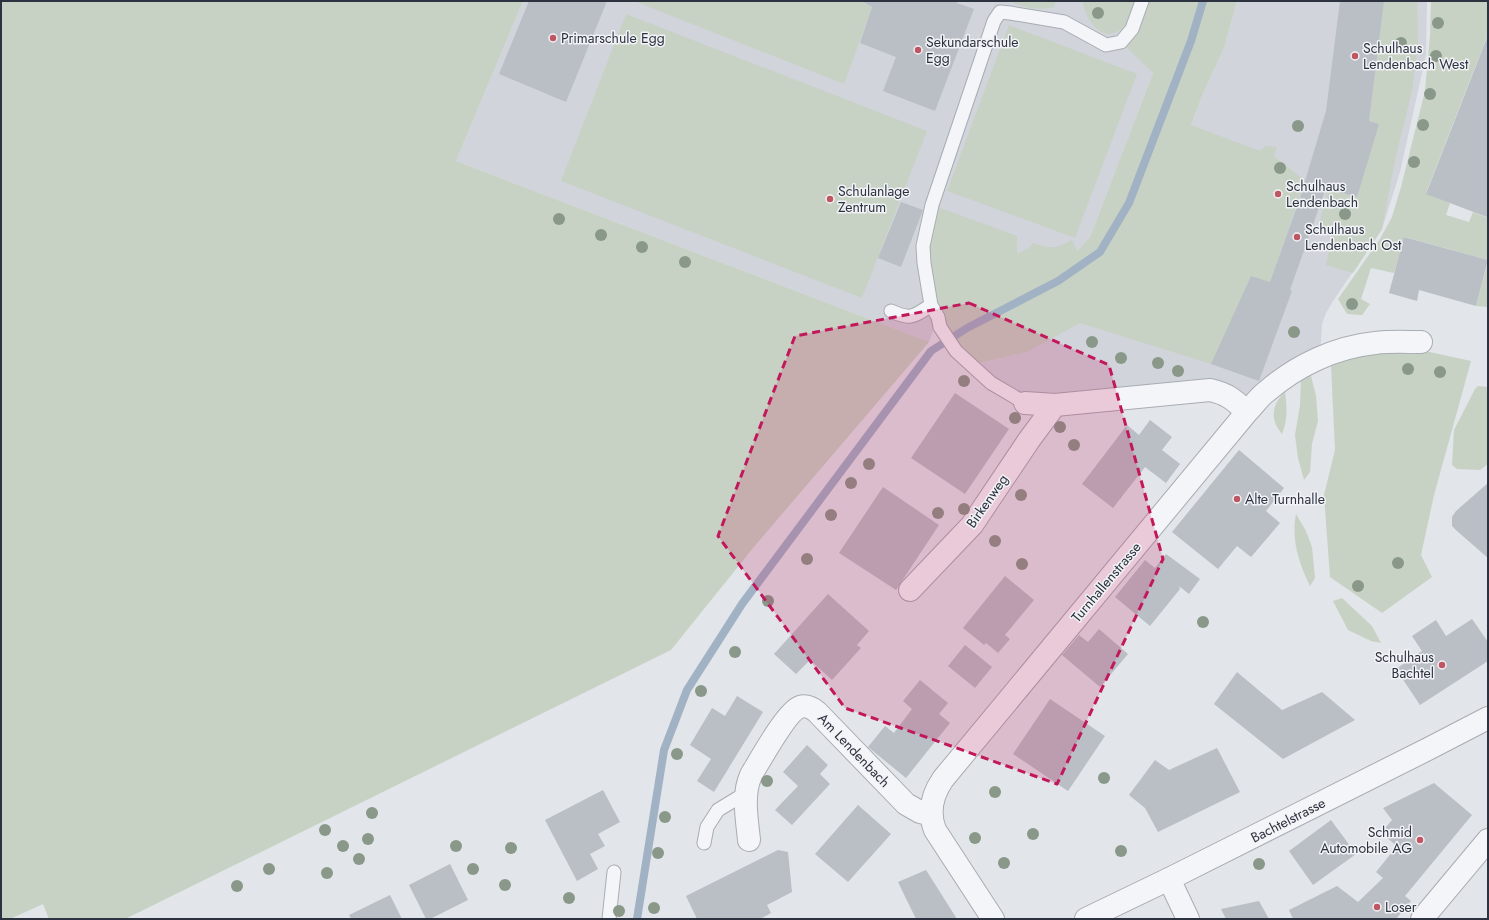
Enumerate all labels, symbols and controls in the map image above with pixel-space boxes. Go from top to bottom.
place label: Primarschule Egg [561,28,665,48]
place label: Sekundarschule Egg [926,32,1019,68]
marker: Primarschule Egg [548,33,558,43]
place label: Schulhaus Lendenbach West [1363,38,1469,74]
marker: Sekundarschule Egg [913,45,923,55]
marker: Schulhaus Lendenbach West [1350,51,1360,61]
place label: Schulhaus Lendenbach [1286,176,1358,212]
place label: Schulanlage Zentrum [838,181,910,217]
marker: Schulhaus Lendenbach [1273,189,1283,199]
marker: Schulanlage Zentrum [825,194,835,204]
place label: Schulhaus Lendenbach Ost [1305,219,1402,255]
marker: Schulhaus Lendenbach Ost [1292,232,1302,242]
street label: Birkenweg [961,470,1013,532]
place label: Alte Turnhalle [1245,489,1325,509]
marker: Alte Turnhalle [1232,494,1242,504]
street label: Turnhallenstrasse [1067,538,1145,626]
place label: Schulhaus Bachtel [1375,647,1434,683]
marker: Schulhaus Bachtel [1437,660,1447,670]
street label: Am Lendenbach [813,708,895,792]
street label: Bachtelstrasse [1247,793,1329,847]
place label: Schmid Automobile AG [1320,822,1412,858]
marker: Schmid Automobile AG [1415,835,1425,845]
place label: Loser [1385,897,1417,917]
marker: Loser [1372,902,1382,912]

